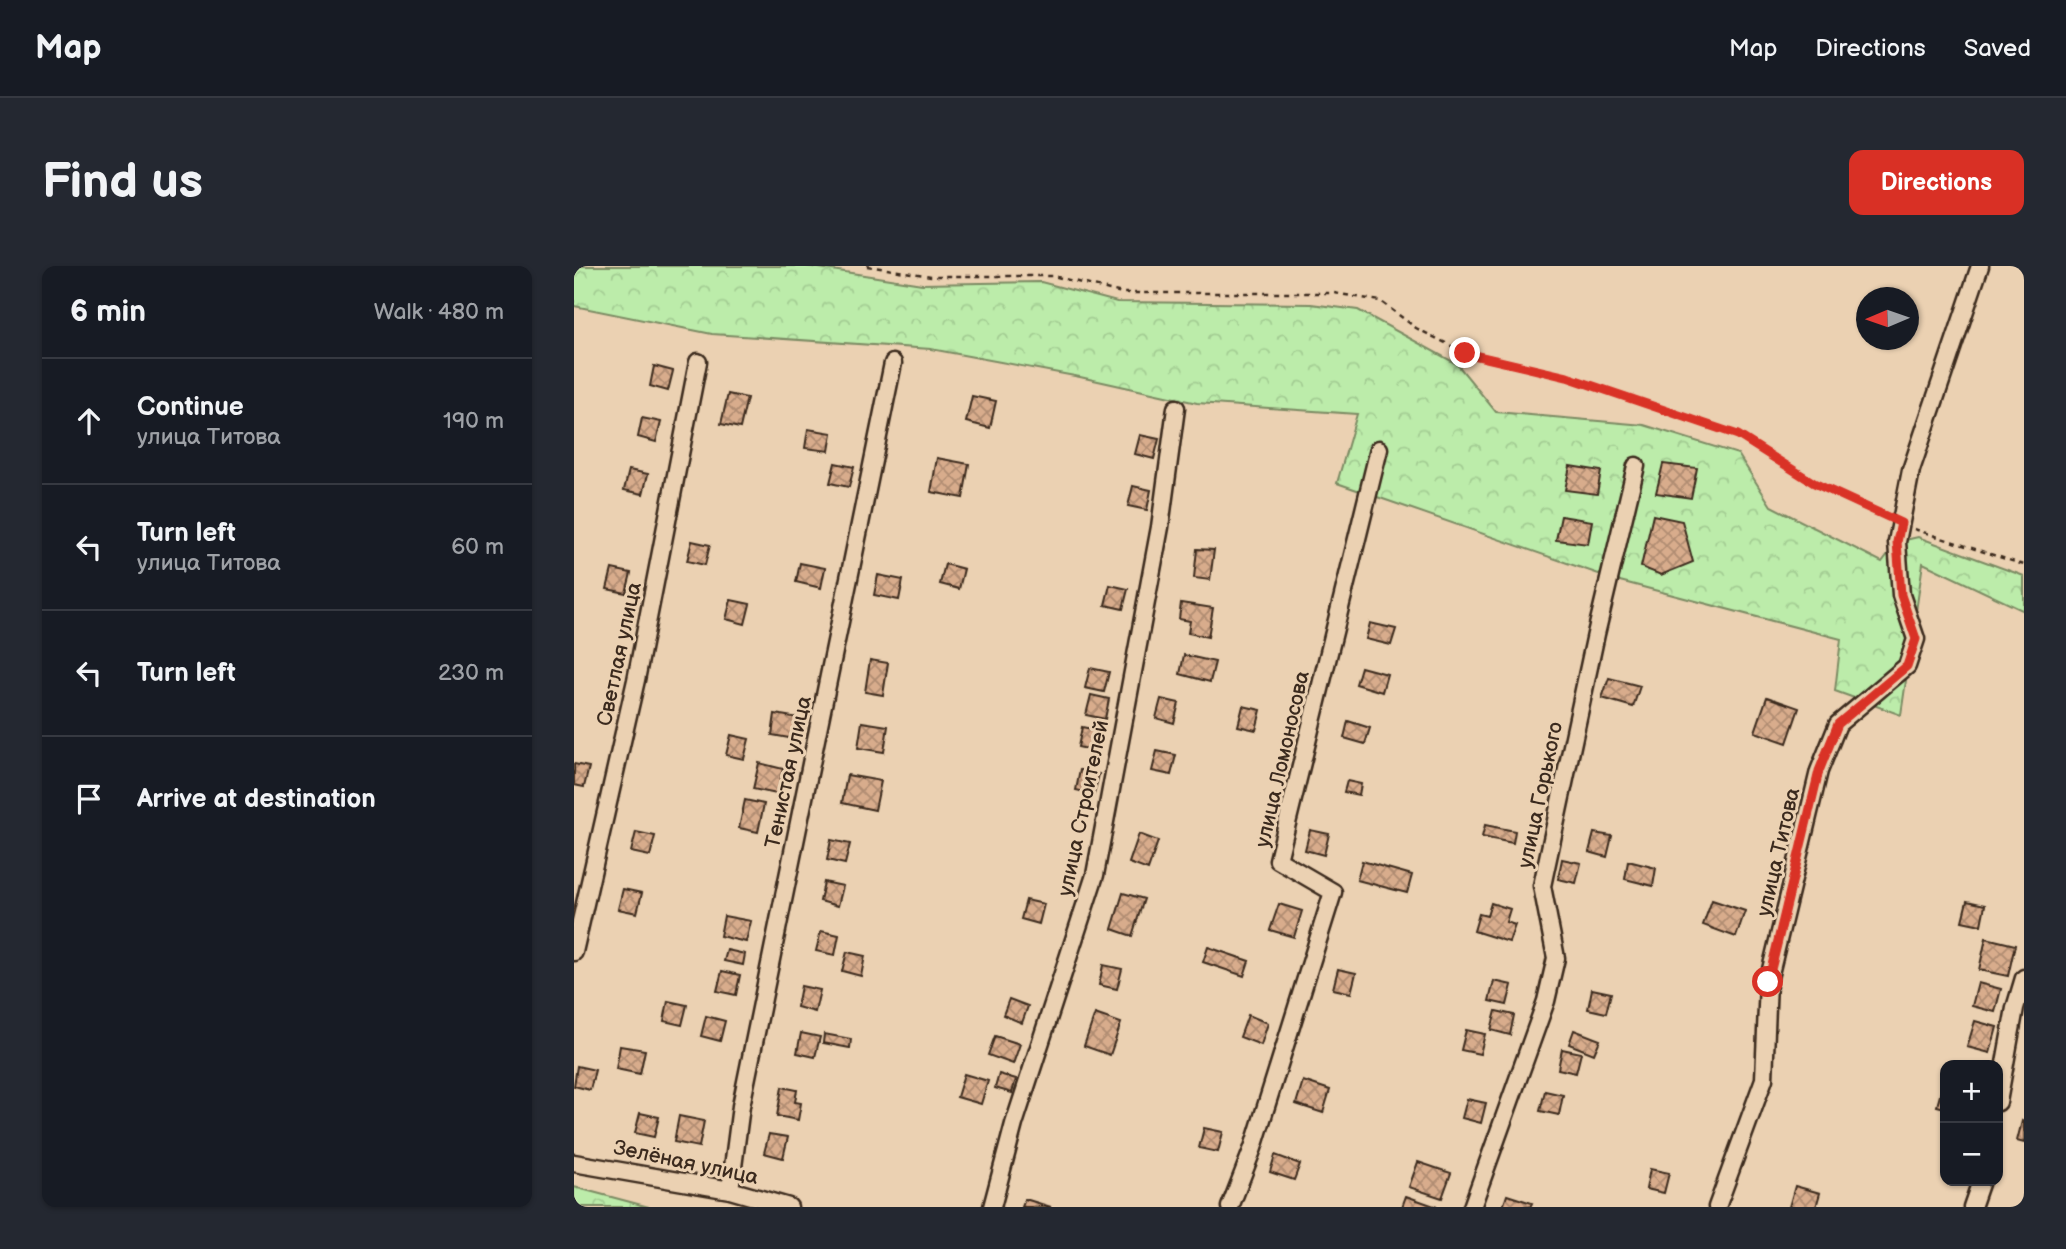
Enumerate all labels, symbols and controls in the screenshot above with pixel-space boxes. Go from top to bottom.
text: Map [35,28,101,68]
text: Map [1729,34,1777,63]
text: Directions [1815,34,1926,63]
text: Saved [1964,34,2031,63]
button: Directions [1849,150,2024,215]
text: Find us [42,153,203,212]
north arrow [1856,287,1919,350]
text: 6 min [70,294,146,330]
text: Walk · 480 m [374,298,504,326]
route end [1449,337,1480,368]
text: Continue [137,392,244,423]
icon: ahead [70,402,108,440]
text: 190 m [443,407,504,435]
text: улица Титова [137,423,281,451]
text: Turn left [137,518,236,549]
icon: left [70,528,108,566]
text: 60 m [451,533,504,561]
text: улица Титова [137,549,281,577]
street label: Светлая улица [592,579,647,728]
icon: left [70,654,108,692]
text: Turn left [137,658,236,689]
text: 230 m [438,659,504,687]
street label: улица Ломоносова [1250,668,1315,850]
street label: Тенистая улица [760,693,817,851]
street label: улица Строителей [1053,718,1114,898]
street label: улица Горького [1513,720,1568,871]
icon: arrive [70,780,108,818]
text: Arrive at destination [137,784,376,815]
street label: улица Титова [1752,785,1806,919]
route start [1752,966,1783,997]
map controls [1940,1060,2003,1186]
button: + [1940,1060,2003,1123]
button: − [1940,1123,2003,1186]
street label: Зелёная улица [611,1135,761,1190]

